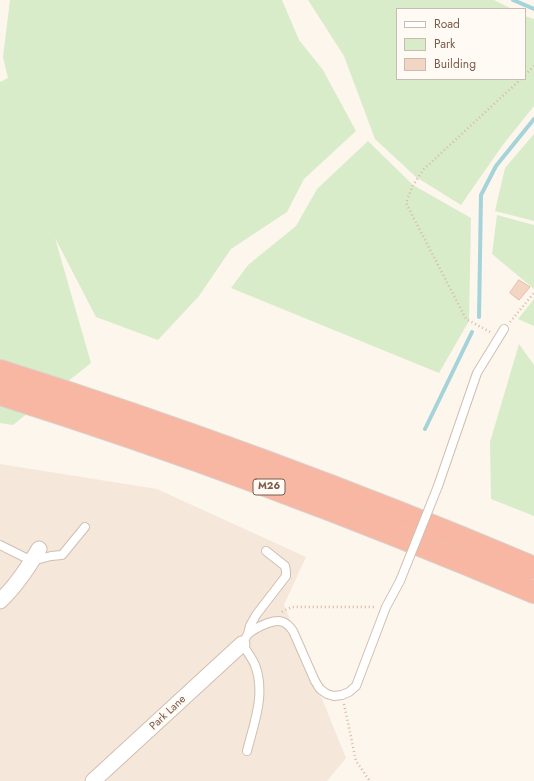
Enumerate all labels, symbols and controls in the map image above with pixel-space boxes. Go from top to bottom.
legend [396,8,526,80]
text: Road [434,15,460,33]
text: Park [434,35,455,53]
text: Building [434,55,476,73]
road number: M26 [253,479,285,495]
street label: Park Lane [147,693,189,733]

